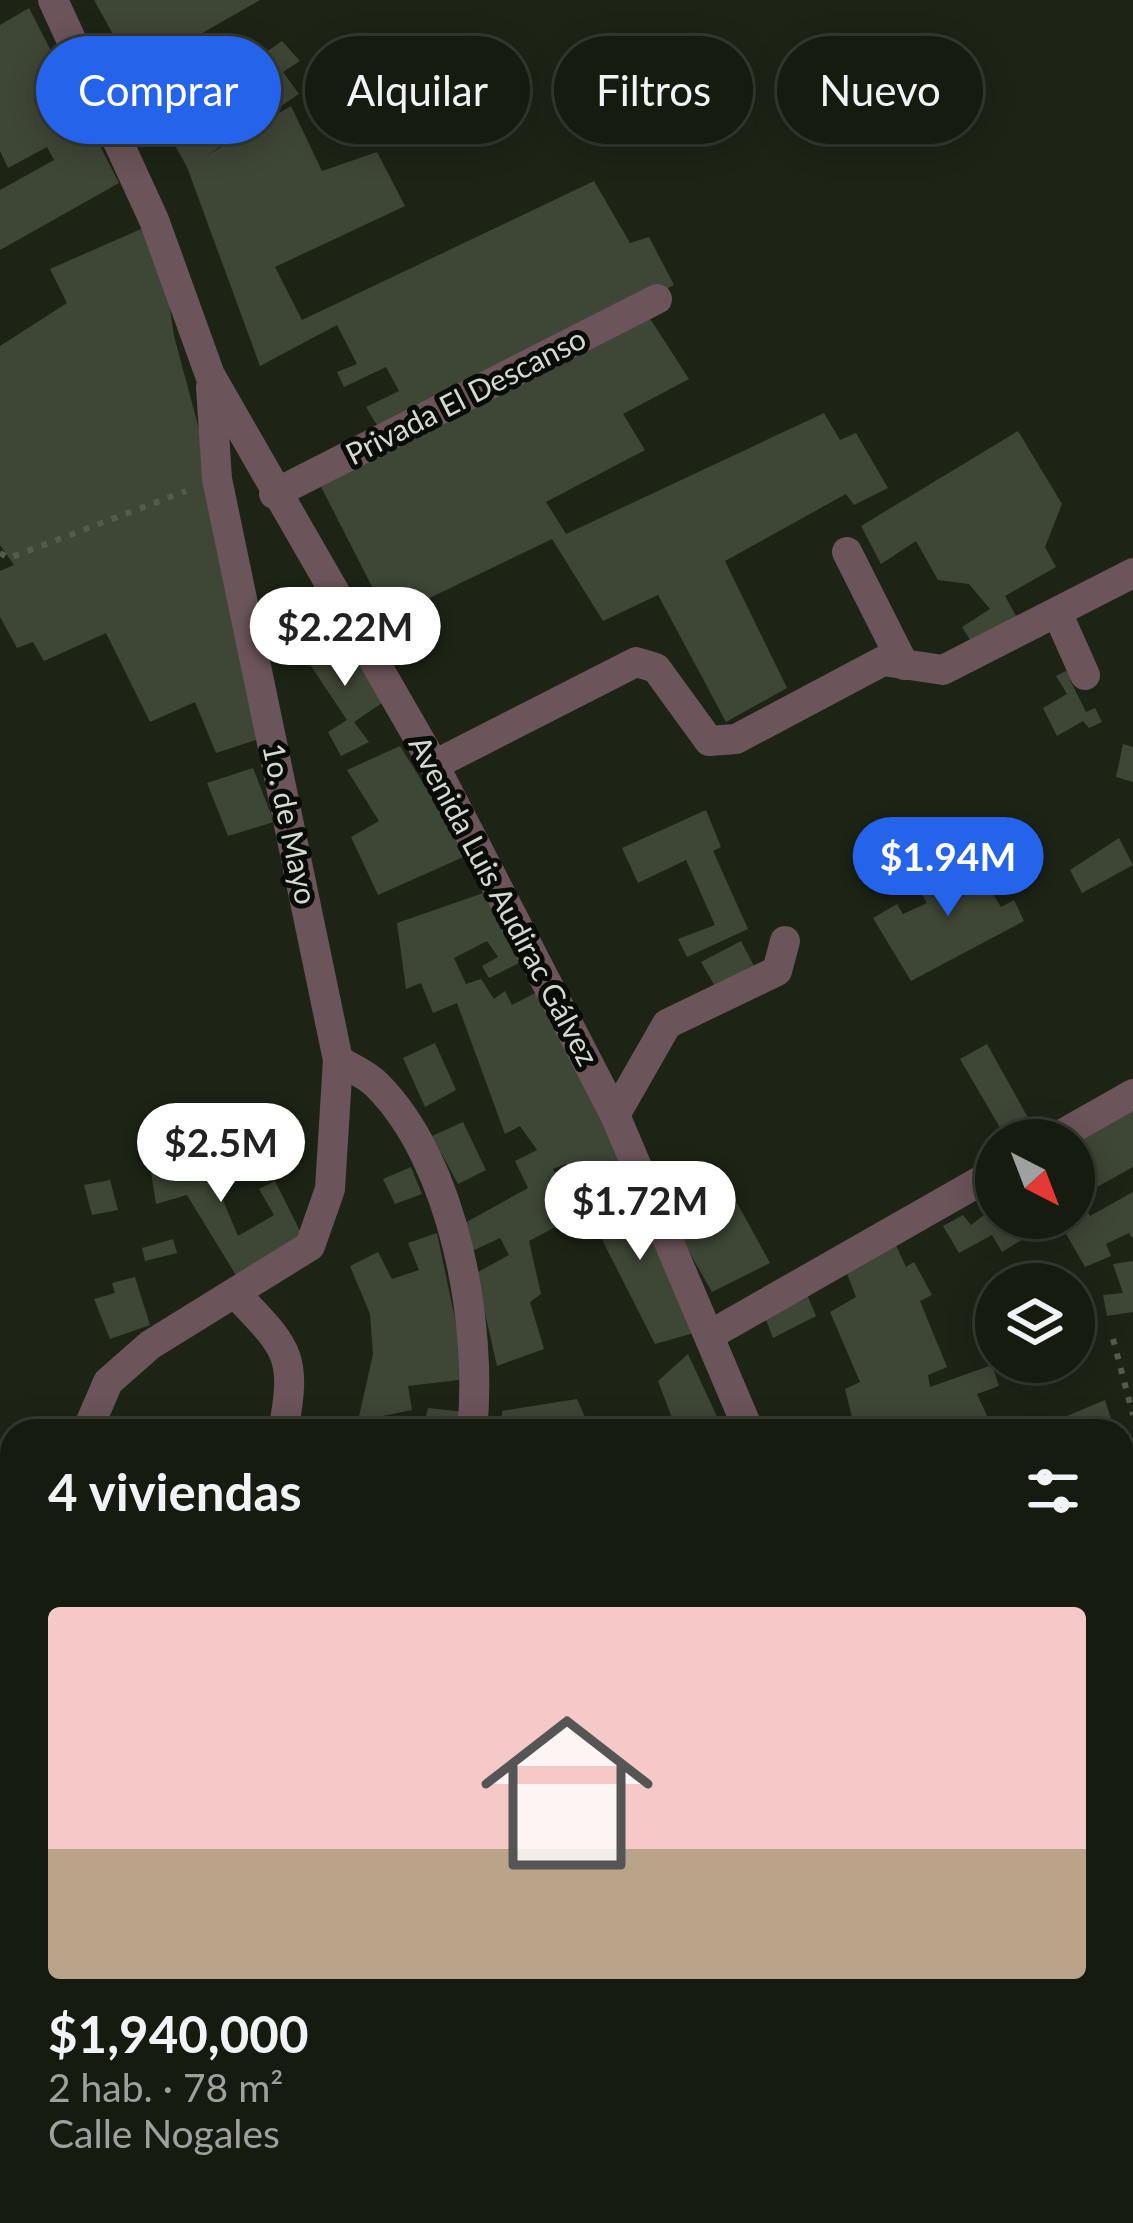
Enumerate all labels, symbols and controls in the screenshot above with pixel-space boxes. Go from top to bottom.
chip: Comprar [36,36,281,144]
chip: Alquilar [305,36,530,144]
chip: Filtros [554,36,753,144]
chip: Nuevo [777,36,983,144]
street label: Privada El Descanso [339,319,591,471]
pin: $2.22M [247,587,443,689]
text: $2.22M [277,603,413,649]
street label: Avenida Luis Audirac Gálvez [402,729,607,1071]
street label: 1o. de Mayo [256,740,326,907]
pin: $1.94M [850,817,1046,919]
text: $1.94M [880,833,1016,879]
pin: $2.5M [137,1103,305,1205]
text: $2.5M [164,1119,278,1165]
north arrow [975,1119,1095,1239]
map controls [975,1119,1095,1383]
pin: $1.72M [542,1161,738,1263]
text: $1.72M [572,1177,708,1223]
button: layers [975,1263,1095,1383]
icon: filters [1020,1458,1086,1524]
text: 4 viviendas [48,1461,302,1522]
icon: home [459,1685,675,1901]
text: $1,940,000 [48,2003,309,2064]
text: 2 hab. · 78 m² [48,2064,283,2110]
text: Calle Nogales [48,2110,280,2156]

